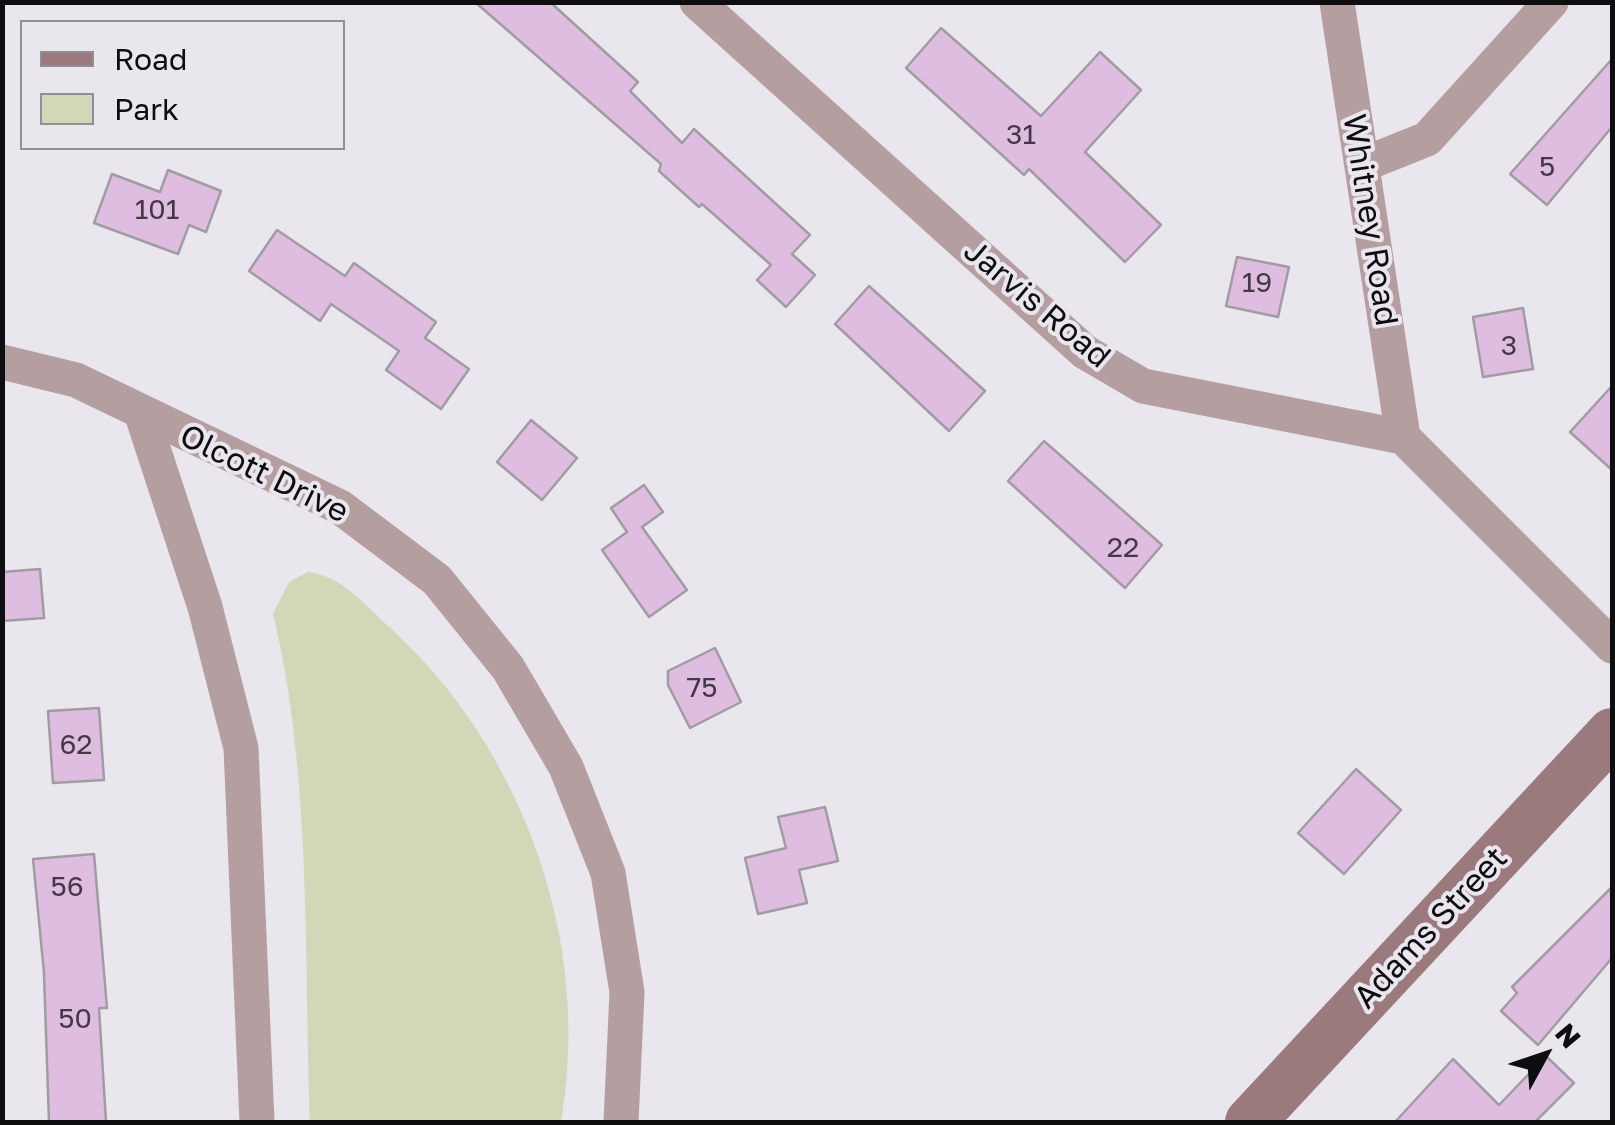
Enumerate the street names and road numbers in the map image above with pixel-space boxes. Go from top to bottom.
street label: Whitney Road [1334,111,1406,329]
street label: Jarvis Road [956,232,1118,376]
street label: Olcott Drive [173,417,355,531]
street label: Adams Street [1346,839,1516,1017]

